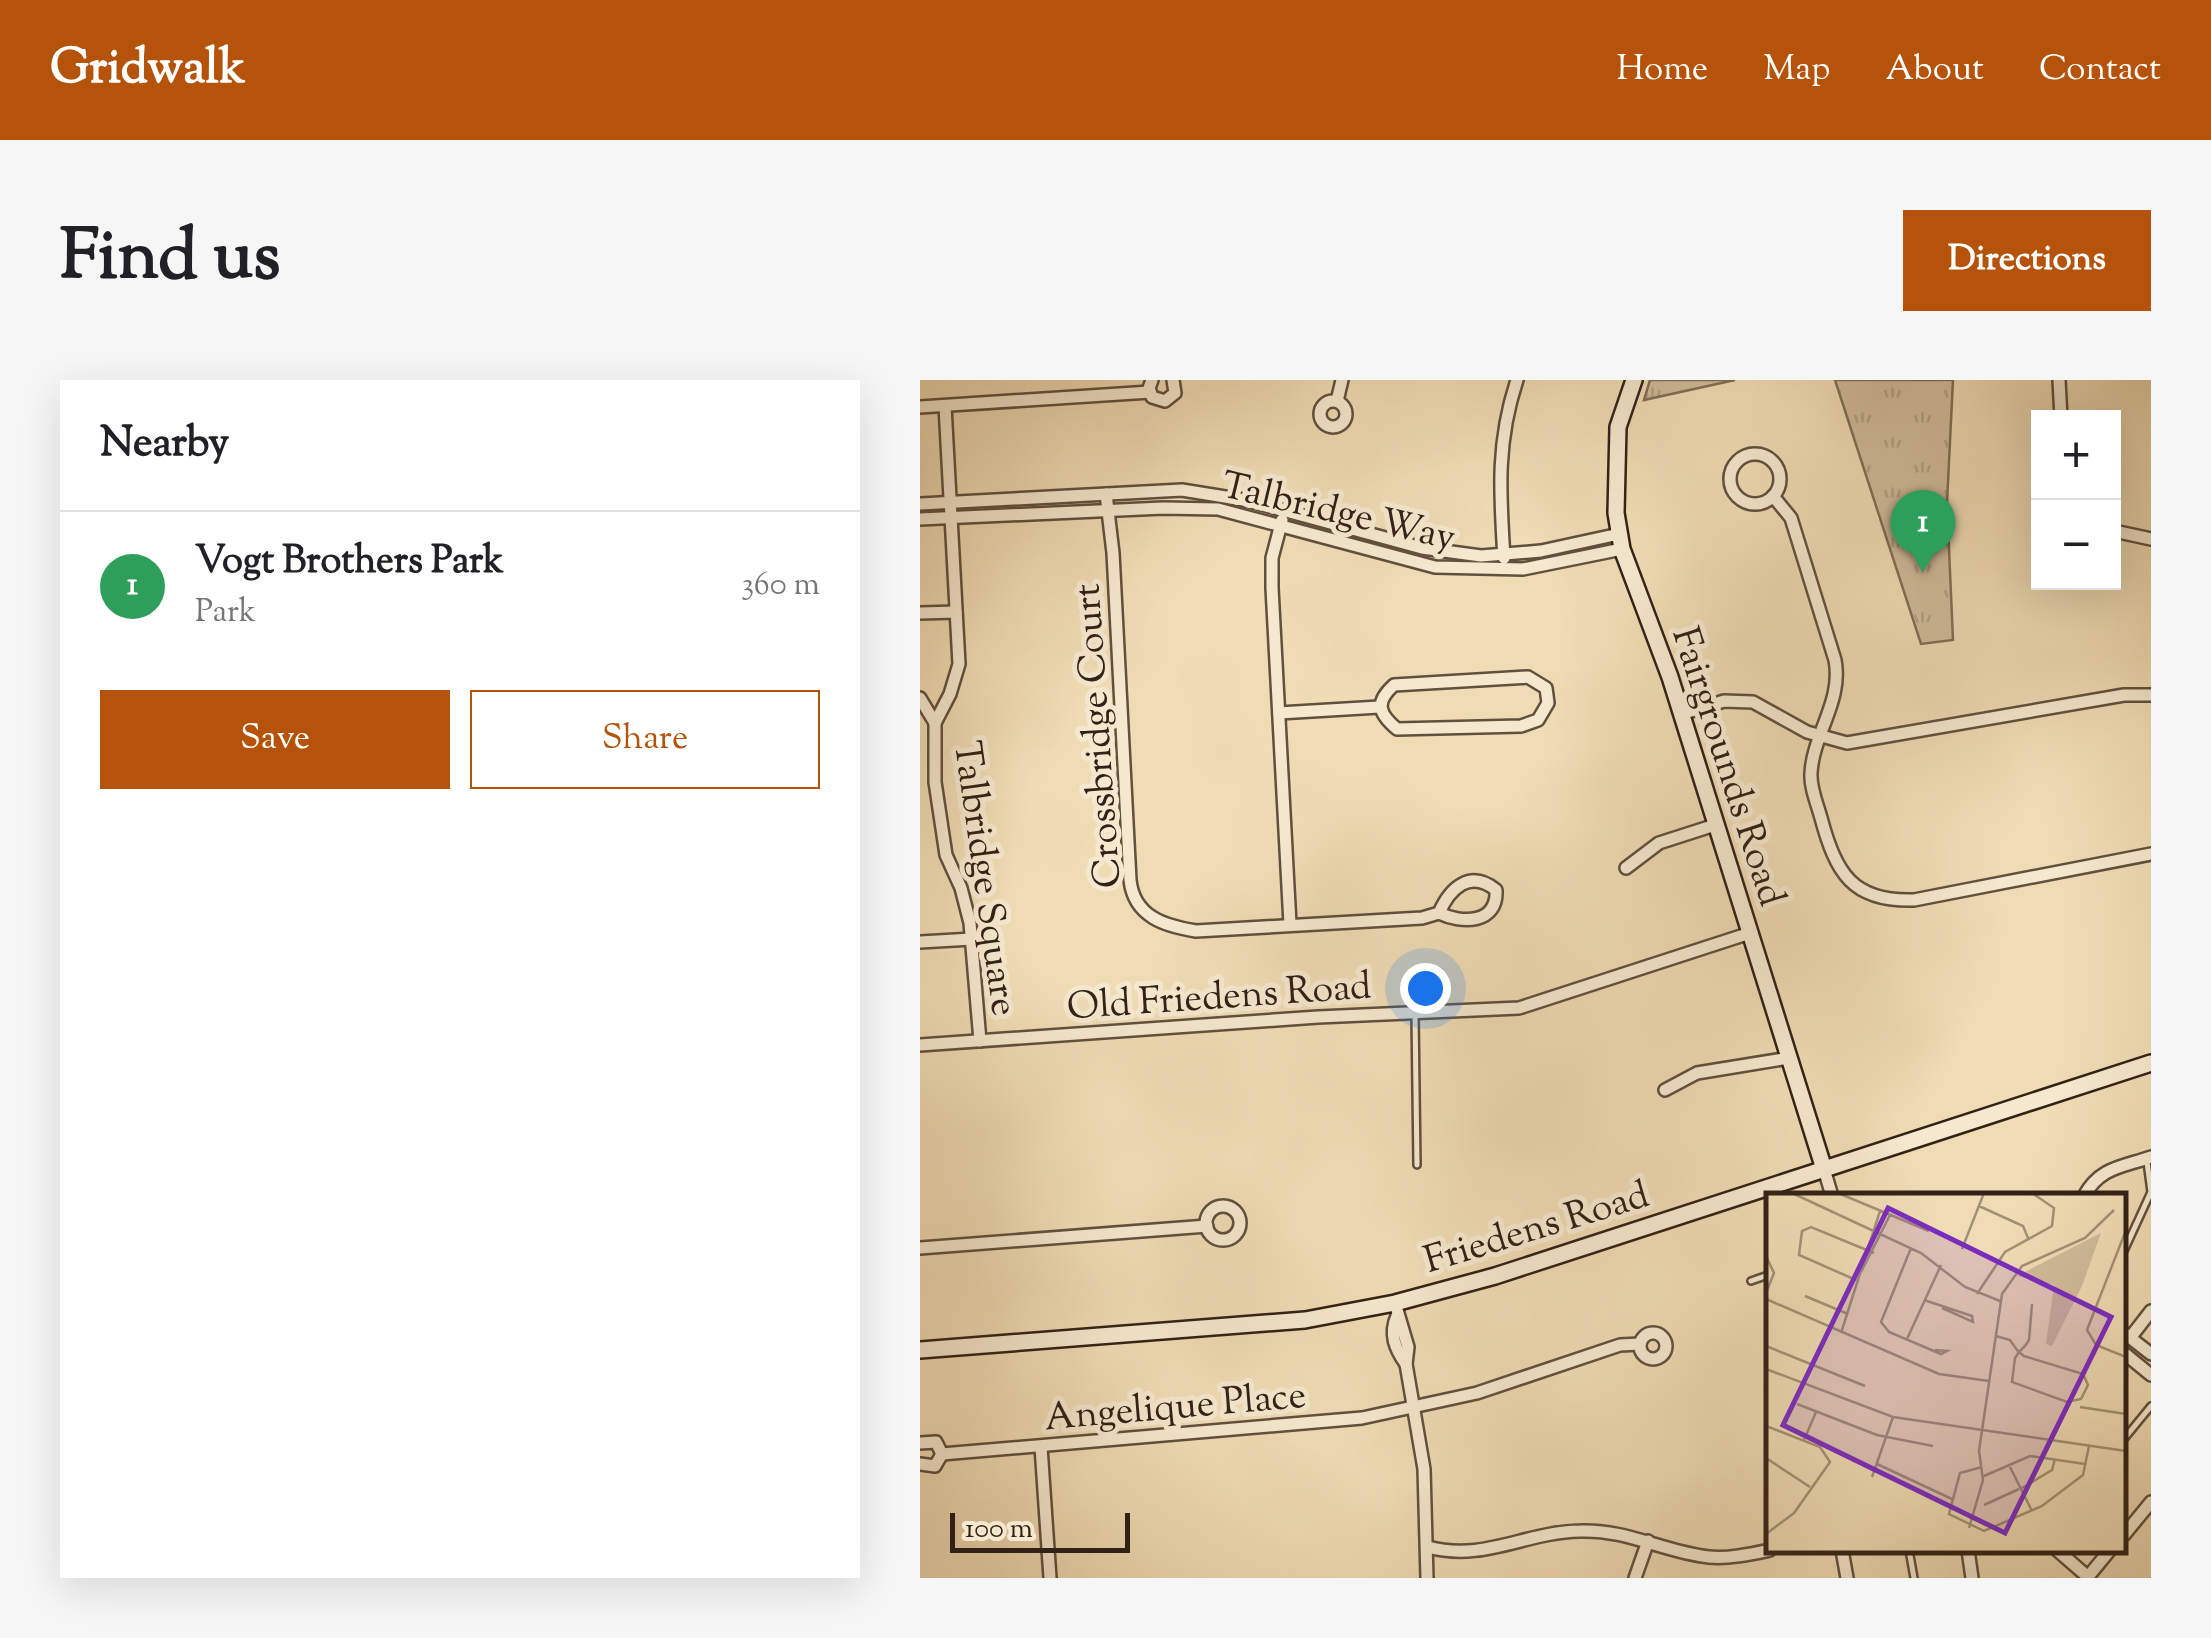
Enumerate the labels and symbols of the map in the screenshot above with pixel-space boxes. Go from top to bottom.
street label: Talbridge Way [1216,461,1460,567]
pin: 1 [1890,490,1956,572]
street label: Crossbridge Court [1062,582,1138,890]
street label: Fairgrounds Road [1656,621,1797,914]
street label: Talbridge Square [937,738,1029,1019]
street label: Old Friedens Road [1065,961,1373,1037]
your location [1400,963,1451,1014]
street label: Friedens Road [1418,1170,1656,1290]
inset map [1766,1193,2126,1553]
street label: Angelique Place [1042,1371,1308,1447]
scale bar [950,1508,1130,1552]

